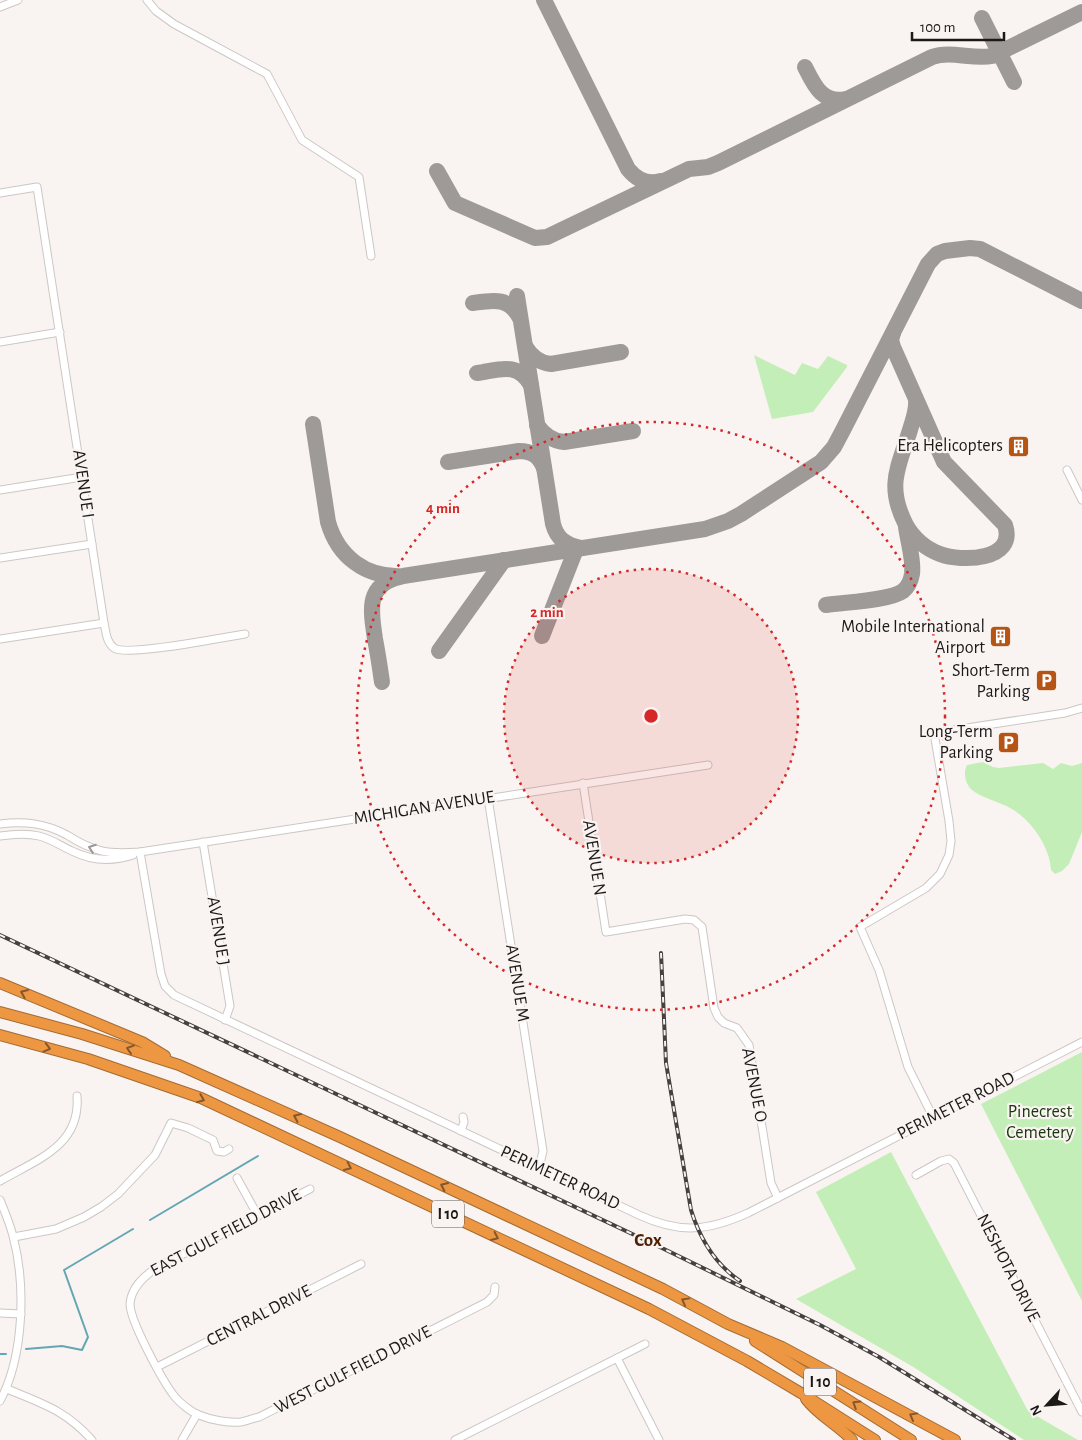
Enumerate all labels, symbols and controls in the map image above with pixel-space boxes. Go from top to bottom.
scale bar [912,10,1004,42]
text: 100 m [920,20,955,35]
building icon: Era Helicopters [1007,434,1031,458]
place label: Era Helicopters [897,437,1003,455]
street label: AVENUE I [69,449,97,519]
text: 4 min [426,501,460,516]
text: 2 min [530,605,564,620]
place label: Mobile International Airport [841,618,985,657]
building icon: Mobile International Airport [989,625,1013,649]
place label: Short-Term Parking [952,662,1030,701]
parking icon: Short-Term Parking [1034,669,1058,693]
centre of rings [642,707,660,725]
place label: Long-Term Parking [919,723,993,762]
parking icon: Long-Term Parking [997,730,1021,754]
street label: MICHIGAN AVENUE [352,788,496,828]
street label: AVENUE N [579,819,609,897]
one-way arrow [88,844,97,854]
street label: AVENUE J [204,895,232,967]
street label: AVENUE M [502,943,532,1023]
one-way arrow [20,988,29,999]
one-way arrow [43,1042,51,1053]
one-way arrow [127,1045,135,1055]
street label: AVENUE O [738,1046,770,1124]
street label: PERIMETER ROAD [894,1069,1018,1143]
one-way arrow [196,1092,205,1103]
park label: Pinecrest Cemetery [1006,1103,1074,1142]
one-way arrow [293,1113,302,1124]
street label: PERIMETER ROAD [498,1143,622,1213]
one-way arrow [343,1161,352,1171]
one-way arrow [440,1181,449,1192]
street label: EAST GULF FIELD DRIVE [148,1186,305,1280]
road number: I 10 [432,1200,464,1228]
street label: NESHOTA DRIVE [973,1211,1043,1325]
one-way arrow [490,1230,499,1240]
district label: Cox [634,1231,662,1250]
street label: CENTRAL DRIVE [204,1282,314,1350]
one-way arrow [682,1298,691,1308]
street label: WEST GULF FIELD DRIVE [272,1322,435,1417]
road number: I 10 [804,1368,836,1395]
north arrow [1022,1380,1072,1430]
one-way arrow [852,1401,861,1410]
text: N [1028,1403,1045,1418]
one-way arrow [909,1412,918,1422]

